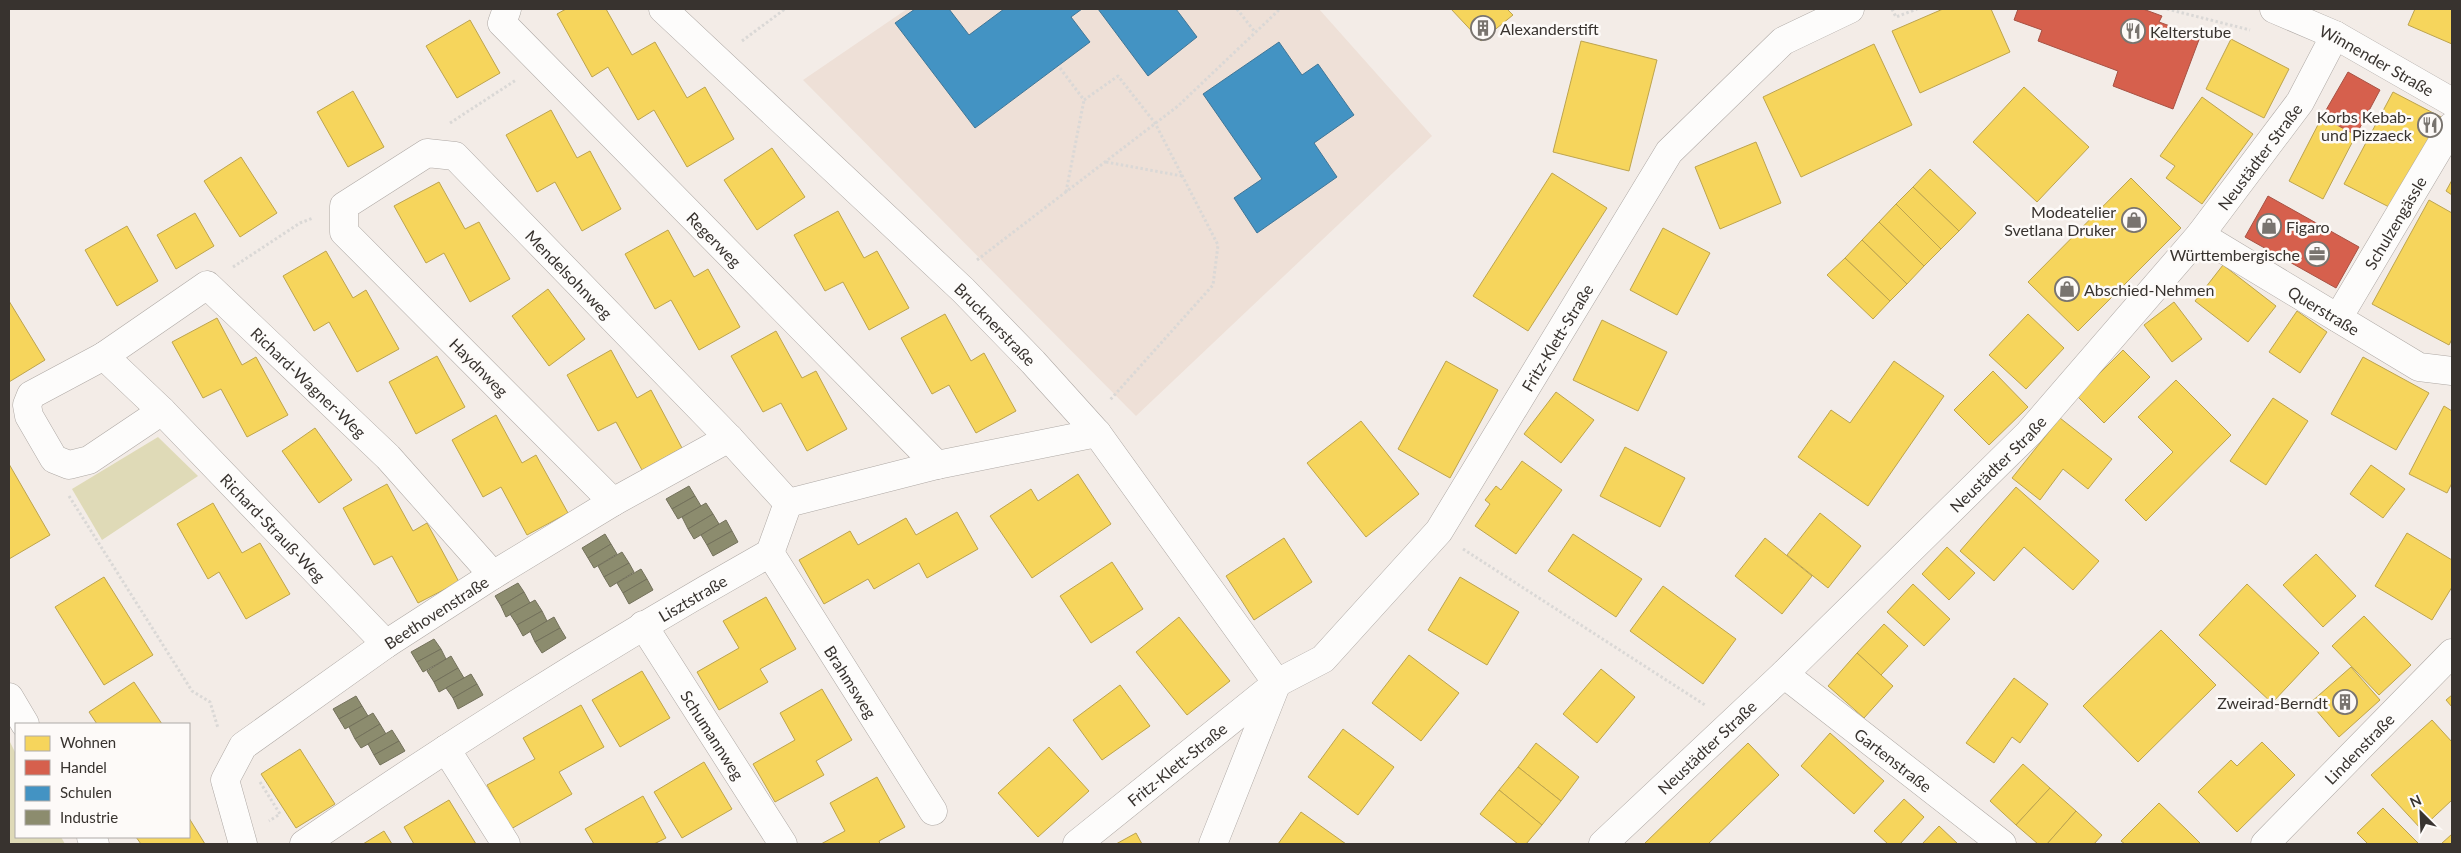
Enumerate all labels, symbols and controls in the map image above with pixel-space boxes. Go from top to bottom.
building icon: Alexanderstift [1470,15,1496,41]
restaurant icon: Kelterstube [2120,18,2146,44]
place label: Alexanderstift [1500,19,1599,38]
street label: Winnender Straße [2317,20,2438,99]
place label: Kelterstube [2150,22,2231,41]
street label: Neustädter Straße [2213,99,2305,213]
place label: Korbs Kebab- und Pizzaeck [2317,107,2413,144]
restaurant icon: Korbs Kebab- und Pizzaeck [2417,112,2443,138]
street label: Schulzengässle [2360,173,2430,272]
place label: Modeatelier Svetlana Druker [2004,202,2116,239]
shop icon: Modeatelier Svetlana Druker [2121,207,2147,233]
street label: Regerweg [683,208,746,271]
shop icon: Figaro [2256,213,2282,239]
place label: Figaro [2286,217,2330,236]
street label: Mendelsohnweg [522,225,617,322]
office icon: Württembergische [2304,241,2330,267]
place label: Württembergische [2170,245,2300,264]
shop icon: Abschied-Nehmen [2054,276,2080,302]
street label: Brucknerstraße [951,278,1040,369]
street label: Fritz-Klett-Straße [1517,280,1596,394]
place label: Abschied-Nehmen [2084,280,2214,299]
street label: Querstraße [2285,281,2363,339]
street label: Richard-Wagner-Weg [248,323,370,441]
street label: Haydnweg [446,334,512,400]
street label: Neustädter Straße [1945,412,2049,516]
street label: Richard-Strauß-Weg [217,469,330,585]
street label: Lisztstraße [655,570,730,625]
street label: Beethovenstraße [380,571,492,652]
street label: Brahmsweg [821,642,881,721]
street label: Schumannweg [677,686,749,783]
building icon: Zweirad-Berndt [2332,689,2358,715]
place label: Zweirad-Berndt [2217,693,2328,712]
street label: Neustädter Straße [1653,696,1760,798]
street label: Lindenstraße [2320,709,2398,788]
street label: Fritz-Klett-Straße [1123,718,1230,809]
legend [15,723,190,838]
street label: Gartenstraße [1851,724,1936,795]
text: Wohnen [60,733,116,751]
text: Handel [60,758,107,776]
text: Schulen [60,783,112,801]
north arrow [2396,788,2446,838]
text: N [2407,791,2424,811]
text: Industrie [60,808,118,826]

